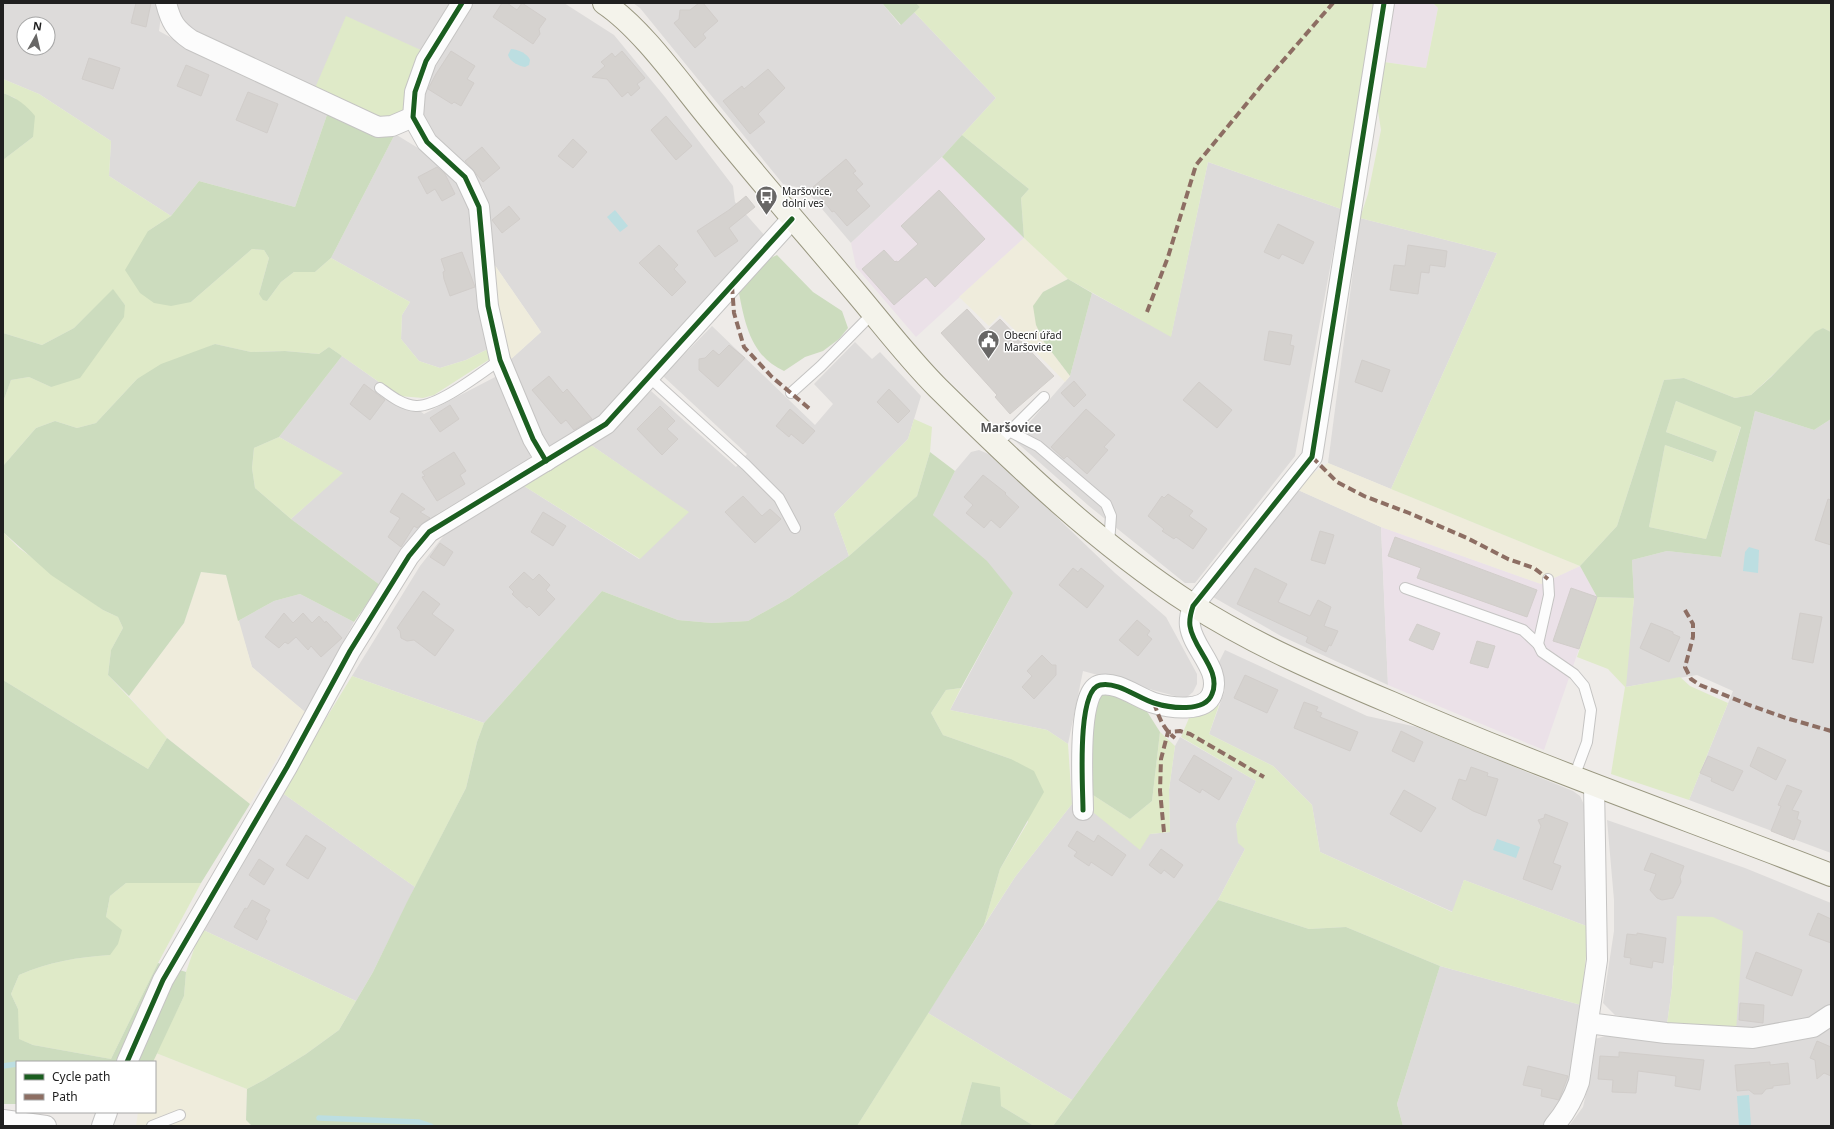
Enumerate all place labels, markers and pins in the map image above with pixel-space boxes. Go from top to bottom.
bus stop icon: Maršovice, dolní ves [753,184,779,217]
place label: Maršovice, dolní ves [782,184,832,210]
public building icon: Obecní úřad Maršovice [976,328,1002,361]
place label: Obecní úřad Maršovice [1004,328,1062,354]

